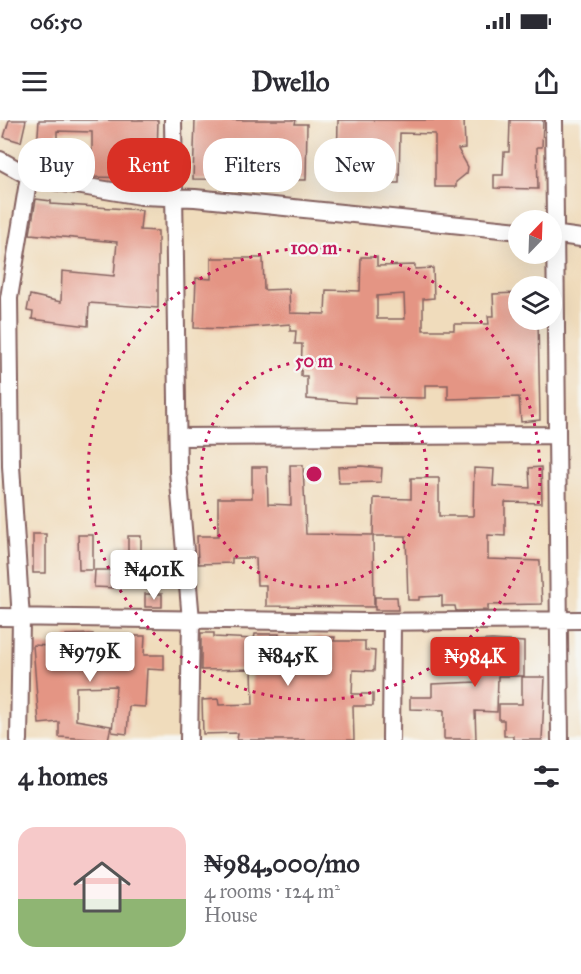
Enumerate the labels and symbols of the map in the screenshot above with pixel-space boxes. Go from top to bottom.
north arrow [508,210,562,264]
text: 100 m [291,237,338,259]
text: 50 m [295,350,334,372]
centre of rings [304,464,324,484]
pin: ₦401K [112,550,196,601]
pin: ₦979K [48,632,132,683]
pin: ₦845K [246,636,330,687]
pin: ₦984K [433,637,517,688]

